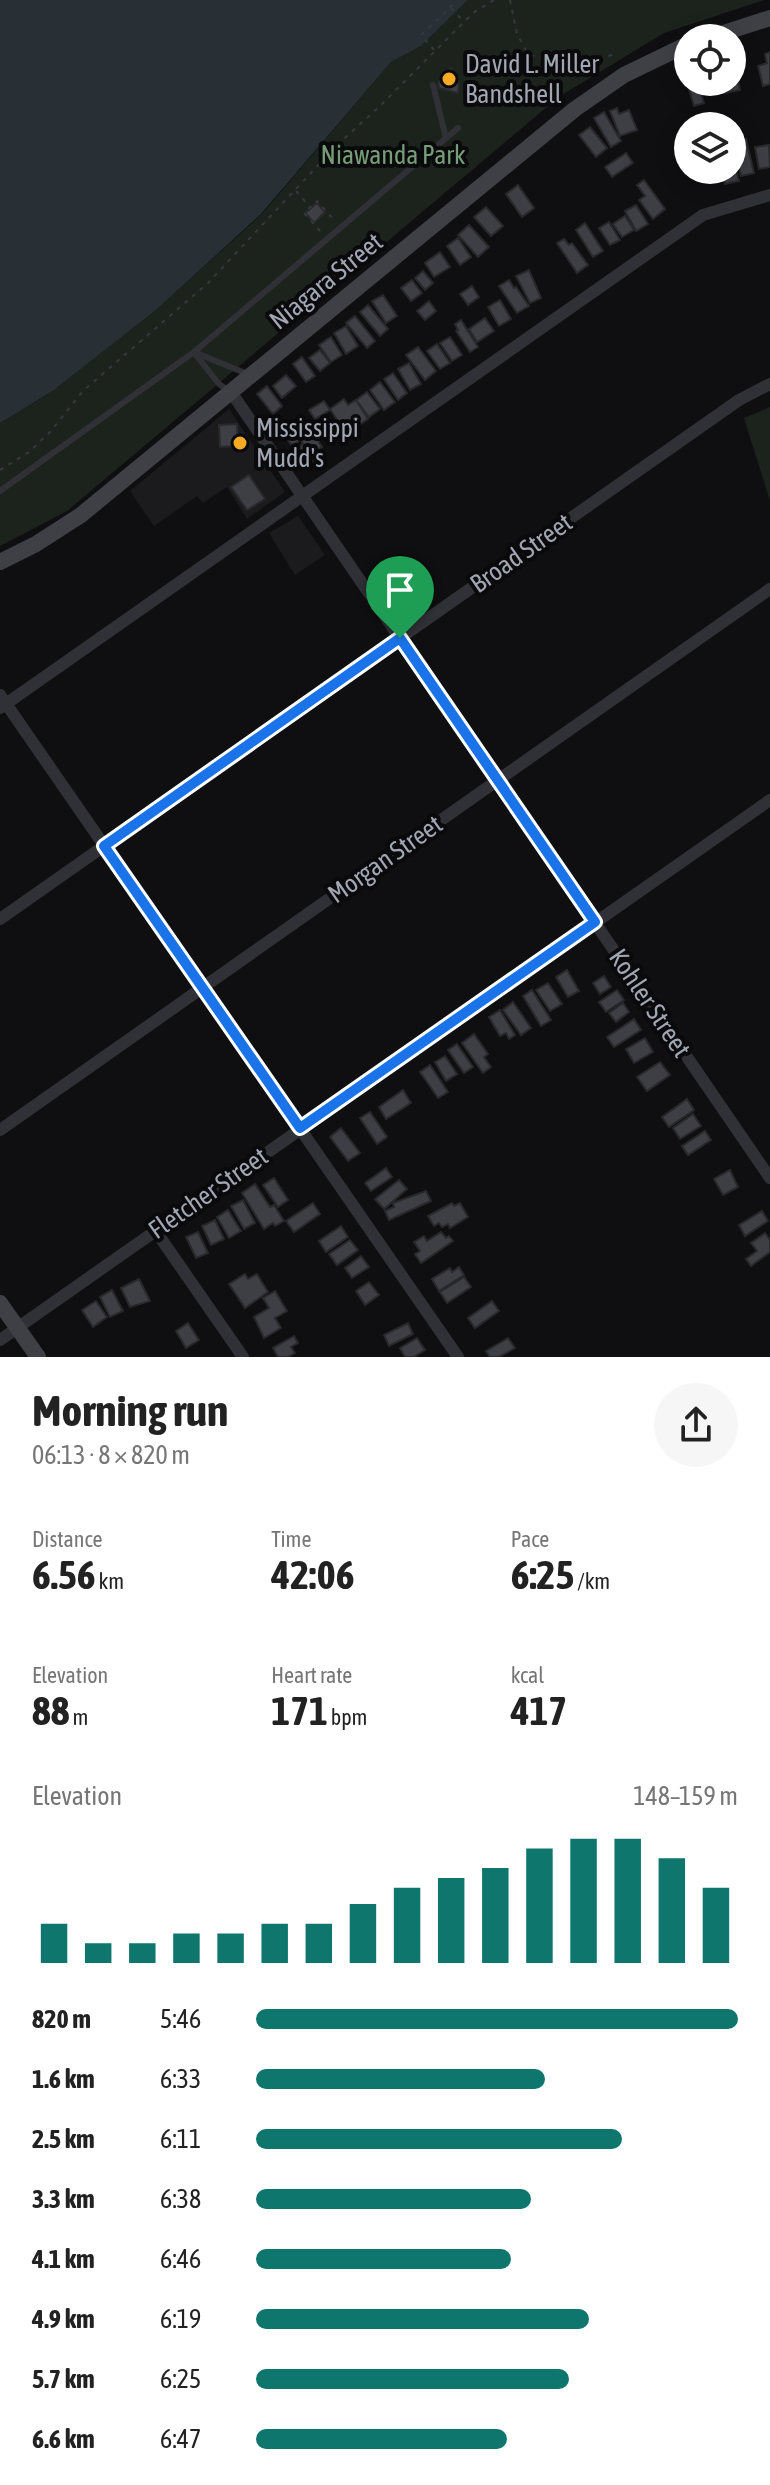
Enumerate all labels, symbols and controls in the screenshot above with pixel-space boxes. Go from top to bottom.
map controls [674,24,746,184]
button: locate [674,24,746,96]
place label: David L. Miller Bandshell [465,49,599,109]
marker: David L. Miller Bandshell [440,70,458,88]
button: layers [674,112,746,184]
park label: Niawanda Park [321,140,465,170]
street label: Niagara Street [264,227,388,335]
place label: Mississippi Mudd's [256,413,359,473]
marker: Mississippi Mudd's [231,434,249,452]
street label: Broad Street [464,507,578,599]
pin [366,556,434,638]
icon: arrive [378,568,422,612]
street label: Morgan Street [322,809,448,909]
street label: Kohler Street [603,943,697,1063]
street label: Fletcher Street [143,1141,273,1245]
button: share [654,1383,738,1467]
text: Morning run [32,1385,228,1435]
text: 06:13 · 8 × 820 m [32,1440,190,1470]
text: Distance [32,1526,103,1552]
text: Time [271,1526,311,1552]
text: Pace [511,1526,549,1552]
text: 6.56 [32,1552,96,1597]
text: 42:06 [271,1552,354,1597]
text: 6:25 [511,1552,574,1597]
text: km [96,1568,124,1594]
text: /km [574,1568,610,1594]
text: Elevation [32,1662,108,1688]
text: Heart rate [271,1662,352,1688]
text: kcal [511,1662,544,1688]
text: 88 [32,1688,70,1733]
text: 171 [271,1688,328,1733]
text: 417 [511,1688,567,1733]
text: m [70,1704,88,1730]
text: bpm [328,1704,367,1730]
text: Elevation [32,1781,122,1811]
text: 148–159 m [633,1781,738,1811]
text: 820 m [32,2004,91,2034]
text: 5:46 [160,2004,201,2034]
text: 1.6 km [32,2064,95,2094]
text: 6:33 [160,2064,201,2094]
text: 2.5 km [32,2124,95,2154]
text: 6:11 [160,2124,201,2154]
text: 3.3 km [32,2184,95,2214]
text: 6:38 [160,2184,201,2214]
text: 4.1 km [32,2244,95,2274]
text: 6:46 [160,2244,201,2274]
text: 4.9 km [32,2304,95,2334]
text: 6:19 [160,2304,201,2334]
text: 5.7 km [32,2364,95,2394]
text: 6:25 [160,2364,201,2394]
text: 6.6 km [32,2424,95,2454]
text: 6:47 [160,2424,201,2454]

